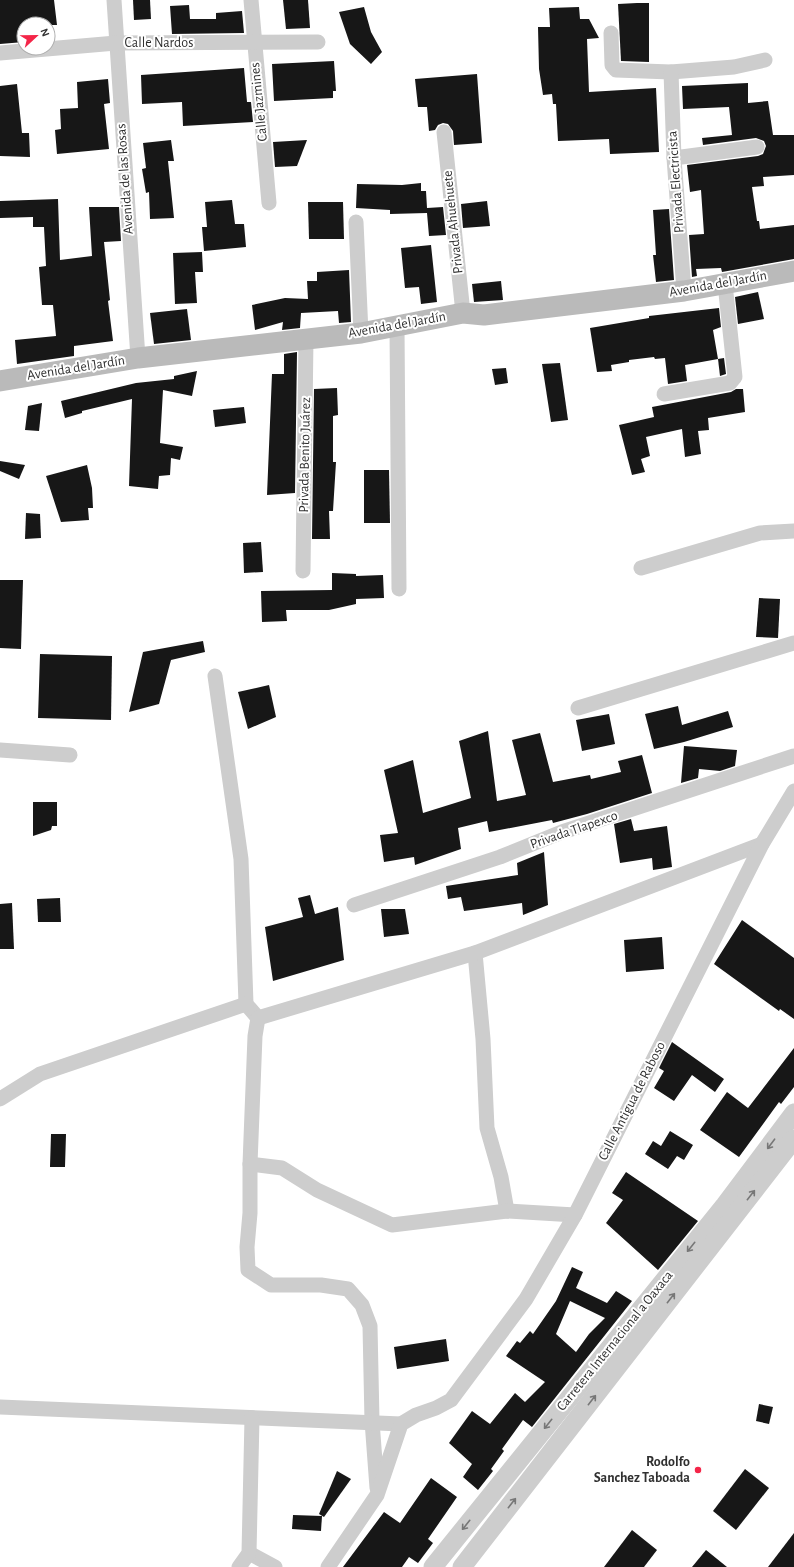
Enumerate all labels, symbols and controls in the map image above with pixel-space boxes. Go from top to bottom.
north arrow [16,16,56,56]
text: N [38,27,51,38]
street label: Calle Nardos [125,36,193,50]
street label: Calle Jazmines [248,62,270,142]
street label: Avenida de las Rosas [114,123,136,235]
street label: Privada Electricista [665,130,687,234]
street label: Privada Ahuehuete [441,170,465,274]
street label: Avenida del Jardín [668,269,768,299]
street label: Avenida del Jardín [347,310,447,340]
street label: Avenida del Jardín [26,353,126,383]
street label: Privada Benito Juárez [297,397,313,513]
street label: Privada Tlapexco [528,808,620,852]
street label: Calle Antigua de Raboso [596,1039,668,1163]
one-way arrow [766,1138,775,1149]
one-way arrow [747,1189,755,1200]
one-way arrow [687,1241,696,1252]
street label: Carretera Internacional a Oaxaca [554,1268,676,1414]
one-way arrow [667,1292,676,1303]
one-way arrow [587,1395,596,1406]
one-way arrow [544,1419,552,1430]
place label: Rodolfo Sanchez Taboada [594,1455,690,1485]
marker: Rodolfo Sanchez Taboada [693,1465,703,1475]
one-way arrow [508,1498,516,1509]
one-way arrow [462,1520,471,1531]

